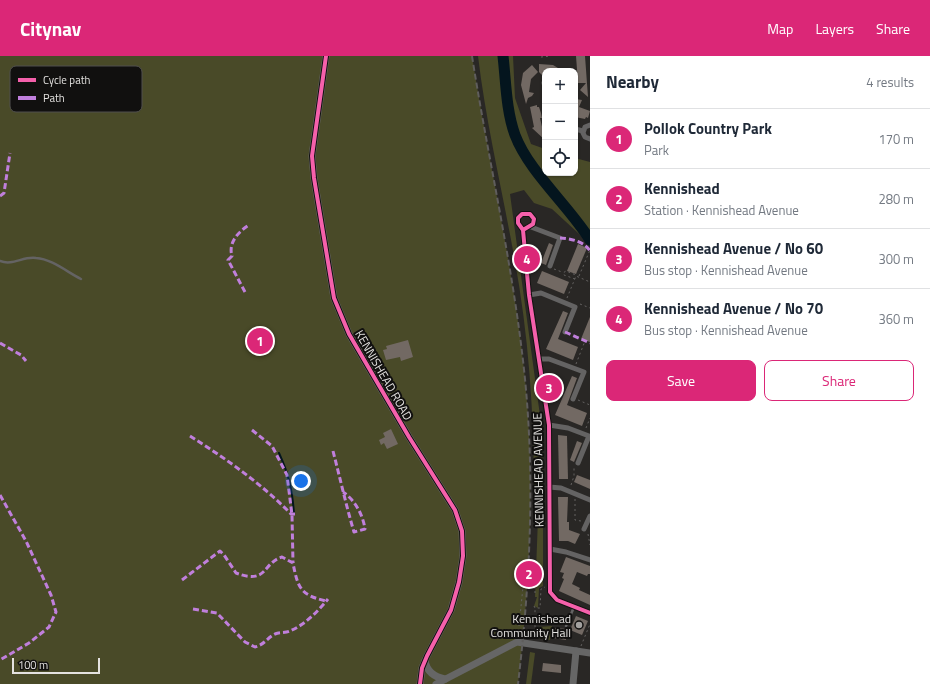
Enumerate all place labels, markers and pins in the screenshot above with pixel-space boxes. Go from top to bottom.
pin: 4 [514,244,540,274]
pin: 1 [247,326,273,356]
pin: 3 [536,373,562,403]
pin: 2 [516,559,542,589]
place label: Kennishead Community Hall [490,609,571,642]
marker: Kennishead Community Hall [574,620,584,630]

